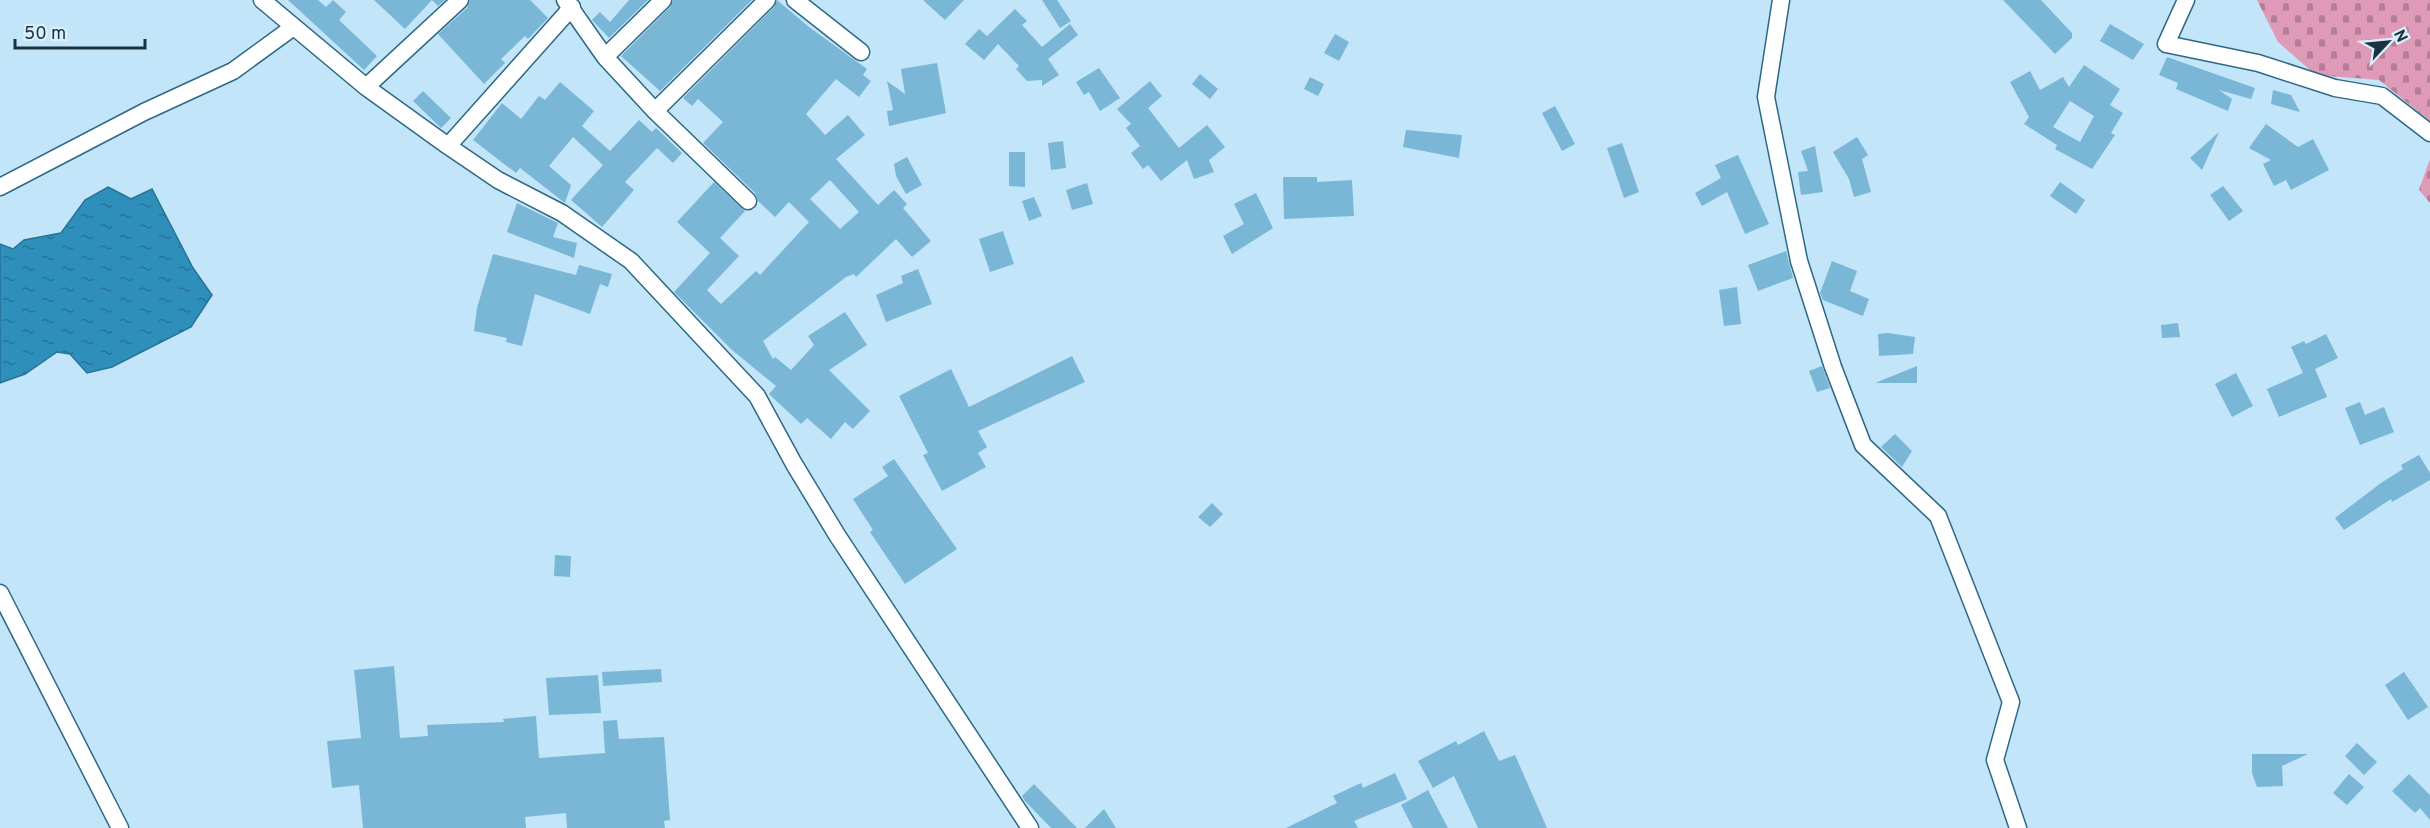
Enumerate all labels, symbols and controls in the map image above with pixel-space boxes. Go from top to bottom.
scale bar [15,12,146,50]
north arrow [2358,12,2418,72]
text: 50 m [24,23,66,46]
text: N [2388,27,2411,46]

